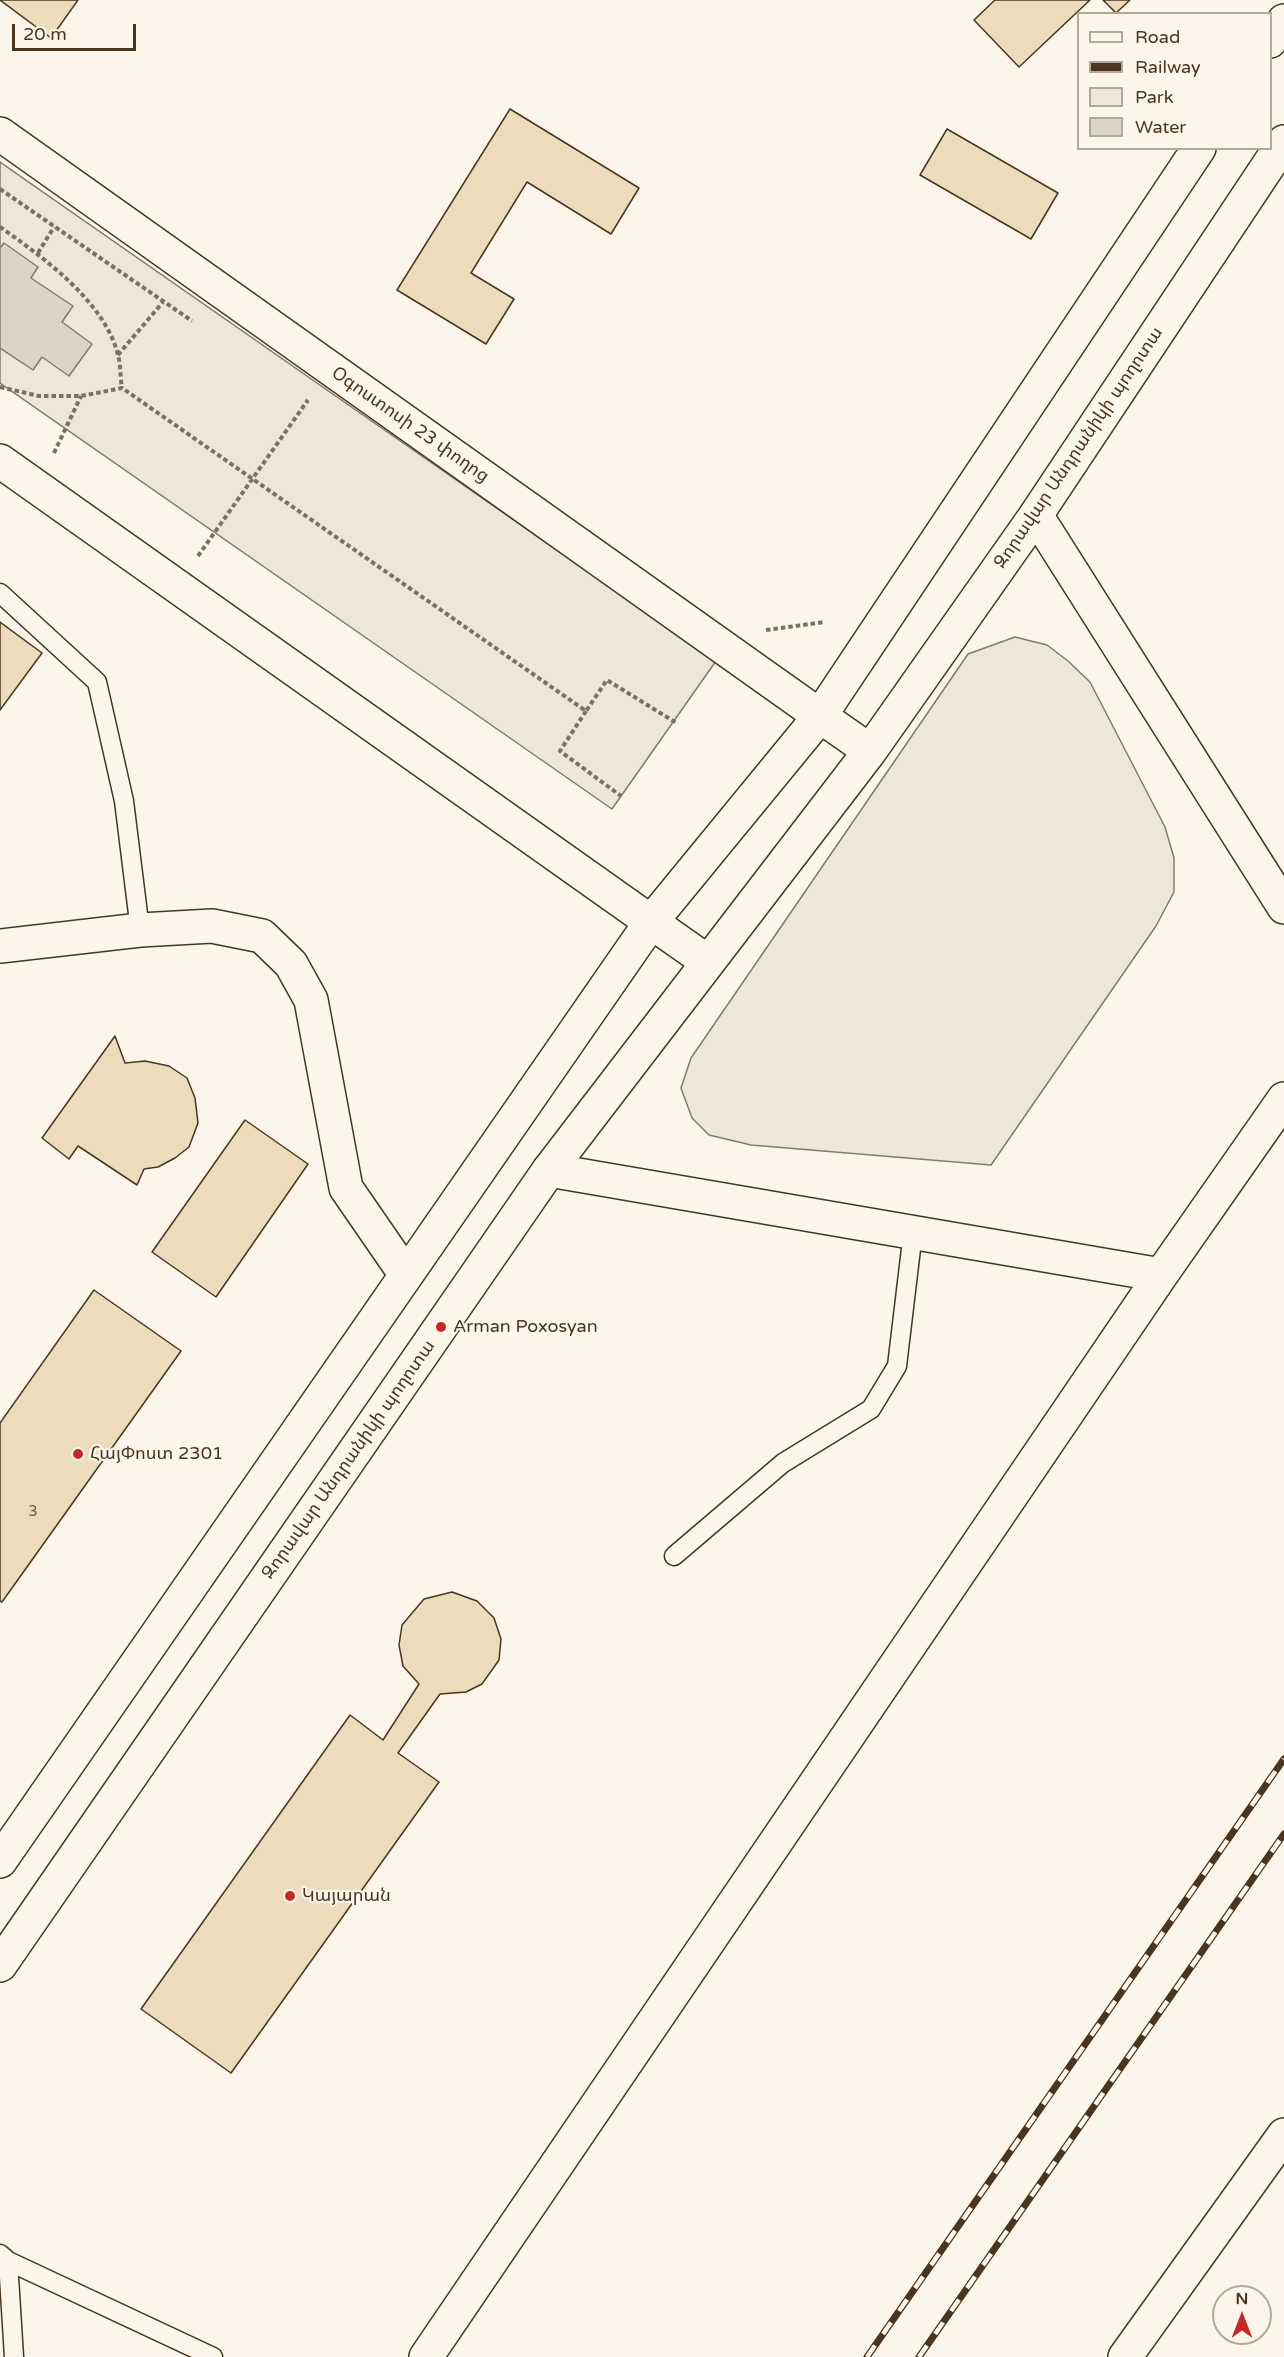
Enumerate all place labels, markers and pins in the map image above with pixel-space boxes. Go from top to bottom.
place label: Arman Poxosyan [453,1316,598,1338]
marker: Arman Poxosyan [434,1320,448,1334]
place label: ՀայՓոստ 2301 [90,1443,223,1465]
marker: ՀայՓոստ 2301 [71,1447,85,1461]
place label: Կայարան [302,1885,391,1907]
marker: Կայարան [283,1889,297,1903]

